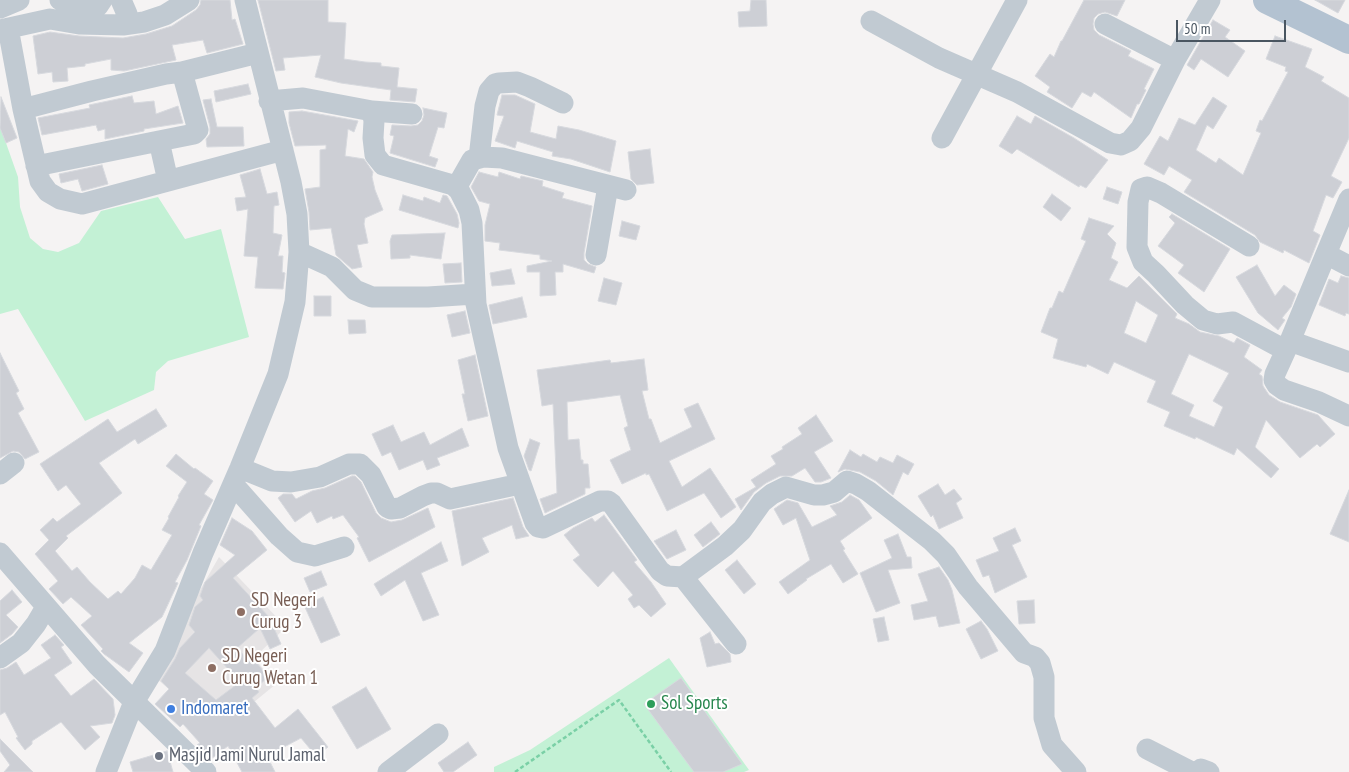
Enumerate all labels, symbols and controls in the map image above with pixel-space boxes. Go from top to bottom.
scale bar [1179,10,1289,42]
text: 50 m [1184,19,1210,38]
place label: SD Negeri Curug 3 [251,590,316,634]
marker: SD Negeri Curug 3 [235,606,247,618]
place label: SD Negeri Curug Wetan 1 [222,646,318,690]
marker: SD Negeri Curug Wetan 1 [206,662,218,674]
place label: Sol Sports [661,693,728,715]
place label: Indomaret [181,698,248,720]
marker: Sol Sports [645,698,657,710]
marker: Indomaret [165,703,177,715]
place label: Masjid Jami Nurul Jamal [169,745,325,767]
marker: Masjid Jami Nurul Jamal [153,750,165,762]

